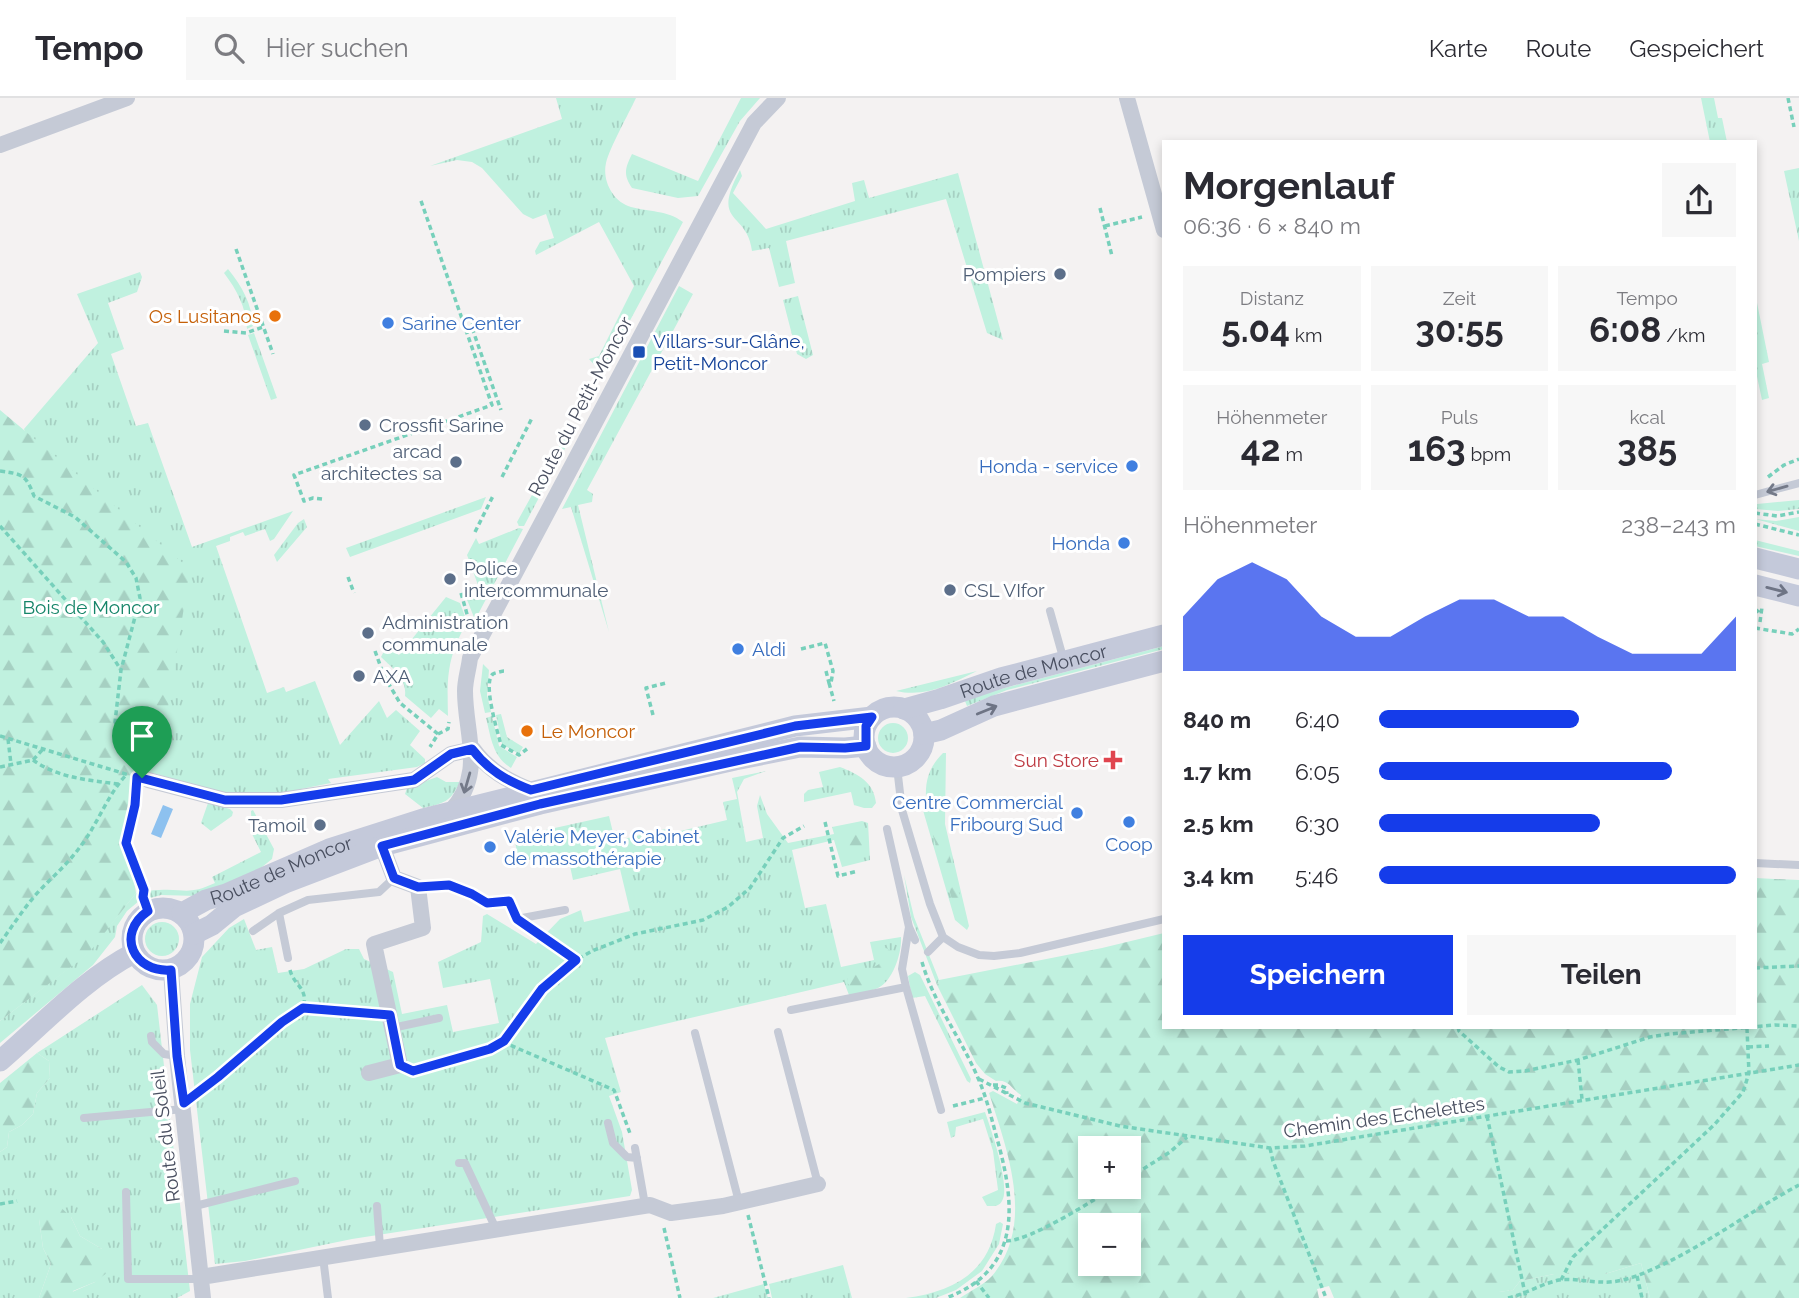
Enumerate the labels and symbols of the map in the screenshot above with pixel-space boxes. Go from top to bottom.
place label: Pompiers [963,263,1046,285]
marker: Pompiers [1052,266,1068,282]
place label: Os Lusitanos [149,305,261,327]
marker: Os Lusitanos [267,308,283,324]
place label: Sarine Center [402,312,521,334]
street label: Route du Petit-Moncor [523,312,637,499]
marker: Sarine Center [380,315,396,331]
place label: Villars-sur-Glâne, Petit-Moncor [653,330,805,374]
marker: Villars-sur-Glâne, Petit-Moncor [631,344,647,360]
place label: Crossfit Sarine [379,414,504,436]
marker: Crossfit Sarine [357,417,373,433]
place label: arcad architectes sa [321,440,442,484]
marker: arcad architectes sa [448,454,464,470]
place label: Honda - service [979,455,1118,477]
marker: Honda - service [1124,458,1140,474]
one-way arrow [1766,483,1788,496]
place label: Honda [1052,532,1110,554]
marker: Honda [1116,535,1132,551]
place label: Police intercommunale [464,557,608,601]
marker: Police intercommunale [442,571,458,587]
place label: CSL VIfor [964,579,1045,601]
marker: CSL VIfor [942,582,958,598]
one-way arrow [1765,584,1788,597]
park label: Bois de Moncor [22,596,160,618]
place label: Administration communale [382,611,509,655]
marker: Administration communale [360,625,376,641]
place label: Aldi [752,638,786,660]
street label: Route de Moncor [957,639,1110,702]
marker: Aldi [730,641,746,657]
place label: AXA [373,665,411,687]
marker: AXA [351,668,367,684]
one-way arrow [976,702,997,715]
pin [112,706,172,778]
place label: Le Moncor [541,720,635,742]
marker: Le Moncor [519,723,535,739]
place label: Sun Store [1014,749,1099,771]
marker: Sun Store [1105,752,1121,768]
one-way arrow [459,771,472,793]
place label: Centre Commercial Fribourg Sud [892,791,1064,835]
marker: Centre Commercial Fribourg Sud [1069,805,1085,821]
place label: Tamoil [248,814,307,836]
marker: Coop [1121,814,1137,830]
marker: Tamoil [312,817,328,833]
place label: Valérie Meyer, Cabinet de massothérapie [504,825,700,869]
street label: Route de Moncor [207,831,355,909]
place label: Coop [1105,833,1153,855]
marker: Valérie Meyer, Cabinet de massothérapie [482,839,498,855]
street label: Route du Soleil [146,1068,184,1203]
street label: Chemin des Echelettes [1282,1092,1486,1142]

